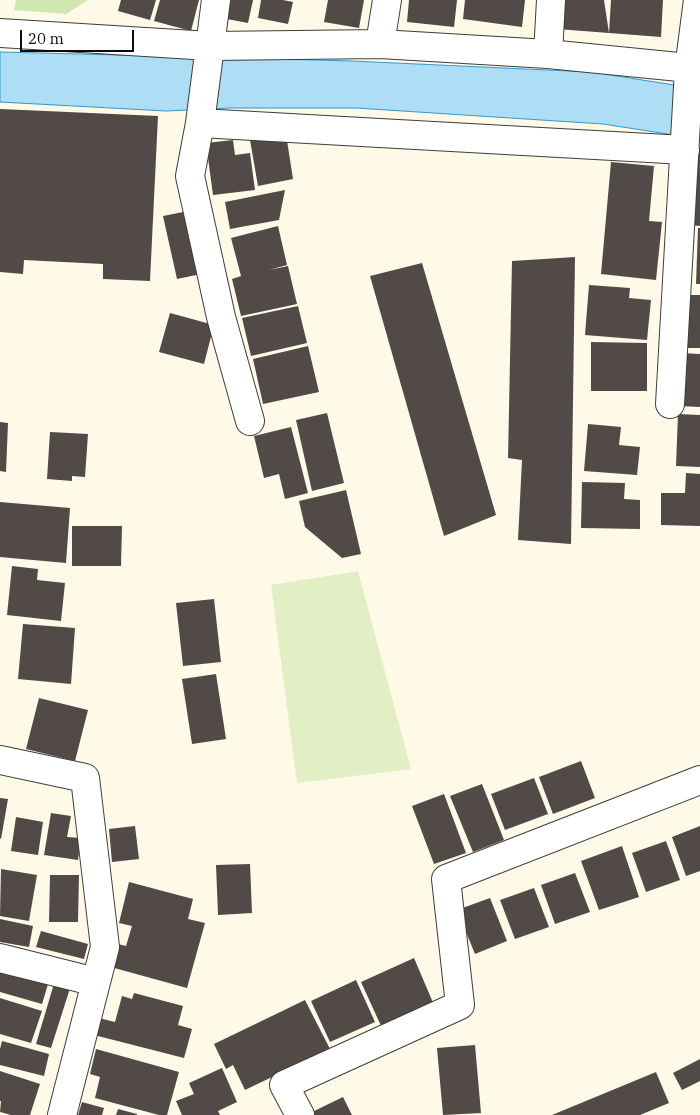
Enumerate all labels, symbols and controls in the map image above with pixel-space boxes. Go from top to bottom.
scale bar [22,20,136,52]
text: 20 m [28,29,64,48]

